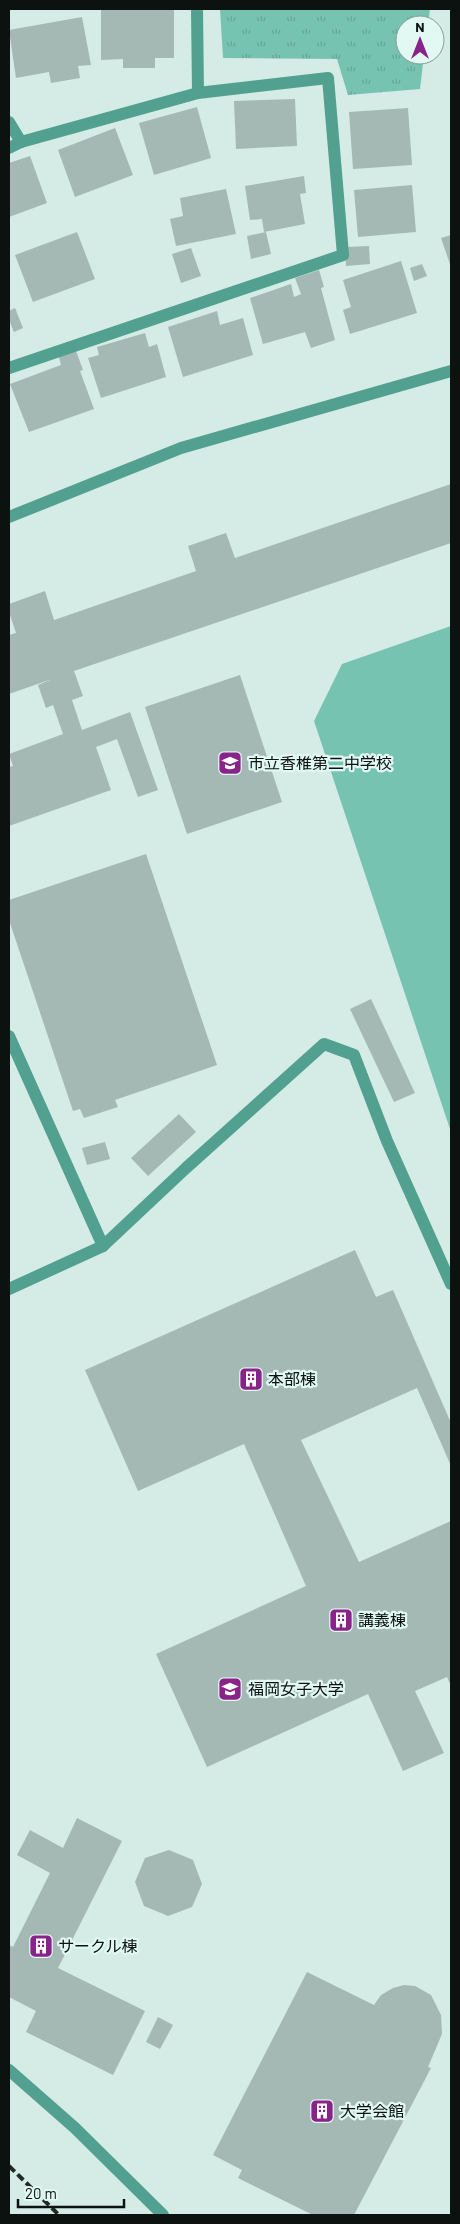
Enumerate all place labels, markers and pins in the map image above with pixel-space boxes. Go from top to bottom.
school or university icon: 市立香椎第二中学校 [217,750,243,776]
place label: 市立香椎第二中学校 [248,753,392,772]
building icon: 本部棟 [238,1366,264,1392]
place label: 本部棟 [268,1369,316,1388]
building icon: 講義棟 [328,1607,354,1633]
place label: 講義棟 [358,1610,406,1629]
school or university icon: 福岡女子大学 [217,1676,243,1702]
place label: 福岡女子大学 [248,1679,344,1698]
building icon: サークル棟 [28,1933,54,1959]
place label: サークル棟 [58,1936,138,1955]
building icon: 大学会館 [309,2098,335,2124]
place label: 大学会館 [340,2101,404,2120]

